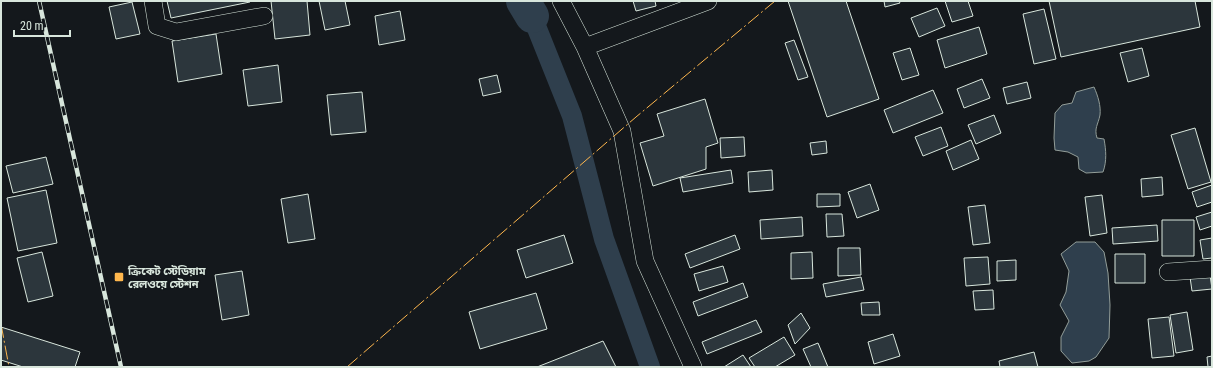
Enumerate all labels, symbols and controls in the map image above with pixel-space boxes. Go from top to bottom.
scale bar [14,12,70,38]
text: 20 m [20,19,44,33]
place label: ক্রিকেট স্টেডিয়াম রেলওয়ে স্টেশন [127,265,206,291]
marker: ক্রিকেট স্টেডিয়াম রেলওয়ে স্টেশন [113,271,125,283]

